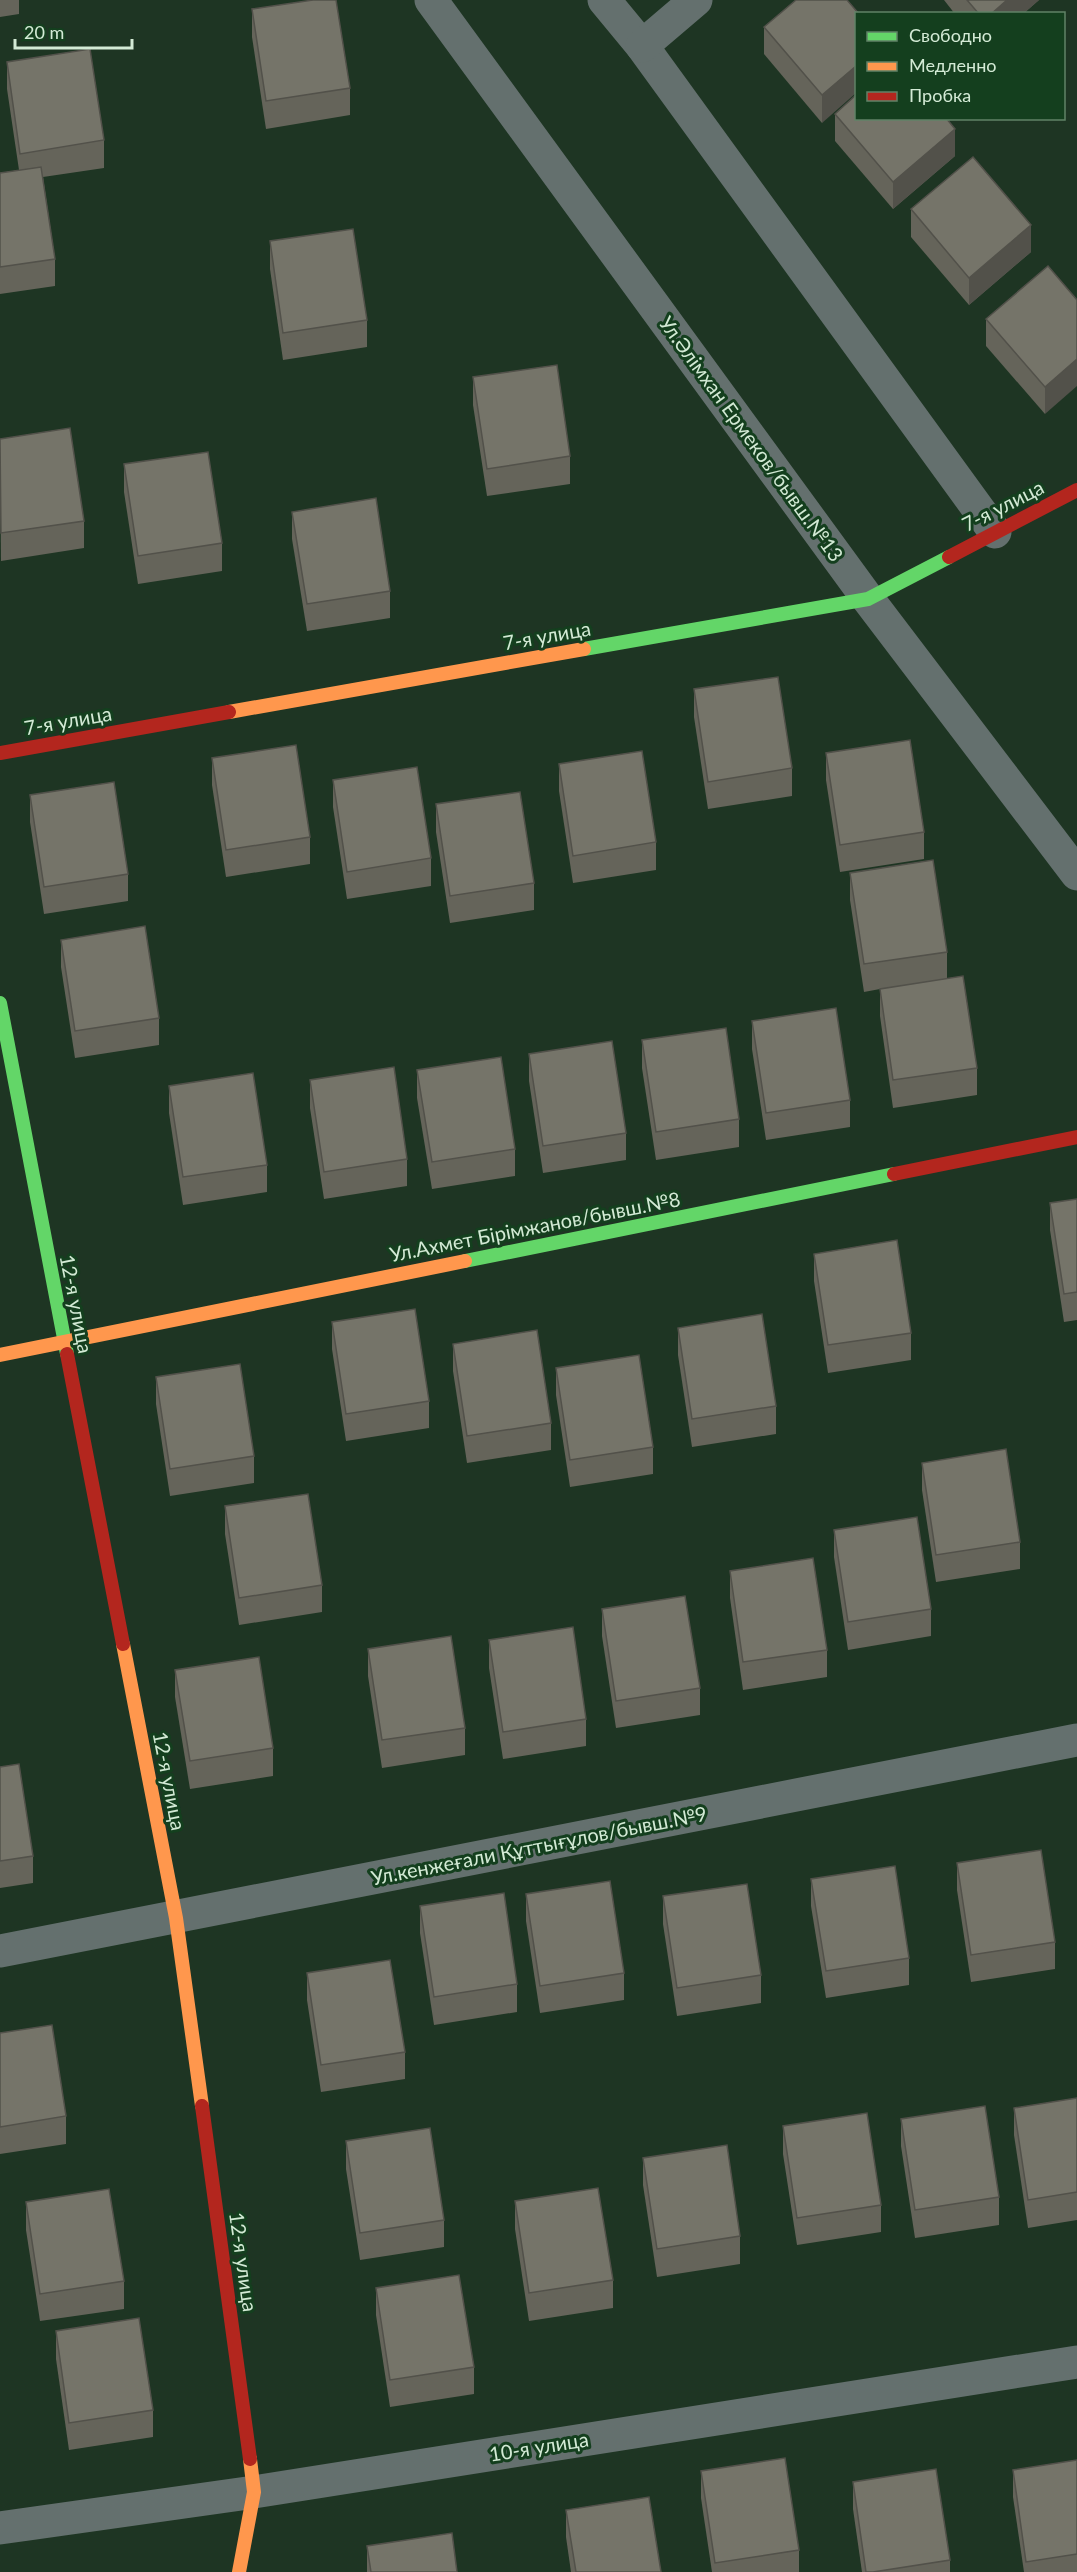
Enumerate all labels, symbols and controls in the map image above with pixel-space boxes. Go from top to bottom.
scale bar [15,12,132,50]
legend [855,12,1065,120]
text: 20 m [24,21,64,43]
text: Свободно [909,24,992,46]
text: Медленно [909,54,997,76]
text: Пробка [909,84,971,106]
street label: Ул.Әлімхан Ермеков/бывш.№13 [655,311,849,566]
street label: 7-я улица [958,474,1047,536]
street label: 7-я улица [501,616,593,655]
street label: 7-я улица [22,701,114,740]
street label: Ул.Ахмет Бірімжанов/бывш.№8 [387,1186,682,1266]
street label: 12-я улица [56,1252,98,1355]
street label: 12-я улица [149,1729,191,1832]
street label: Ул.кенжеғали Құттығұлов/бывш.№9 [369,1801,709,1889]
street label: 12-я улица [225,2211,263,2313]
street label: 10-я улица [487,2426,590,2466]

